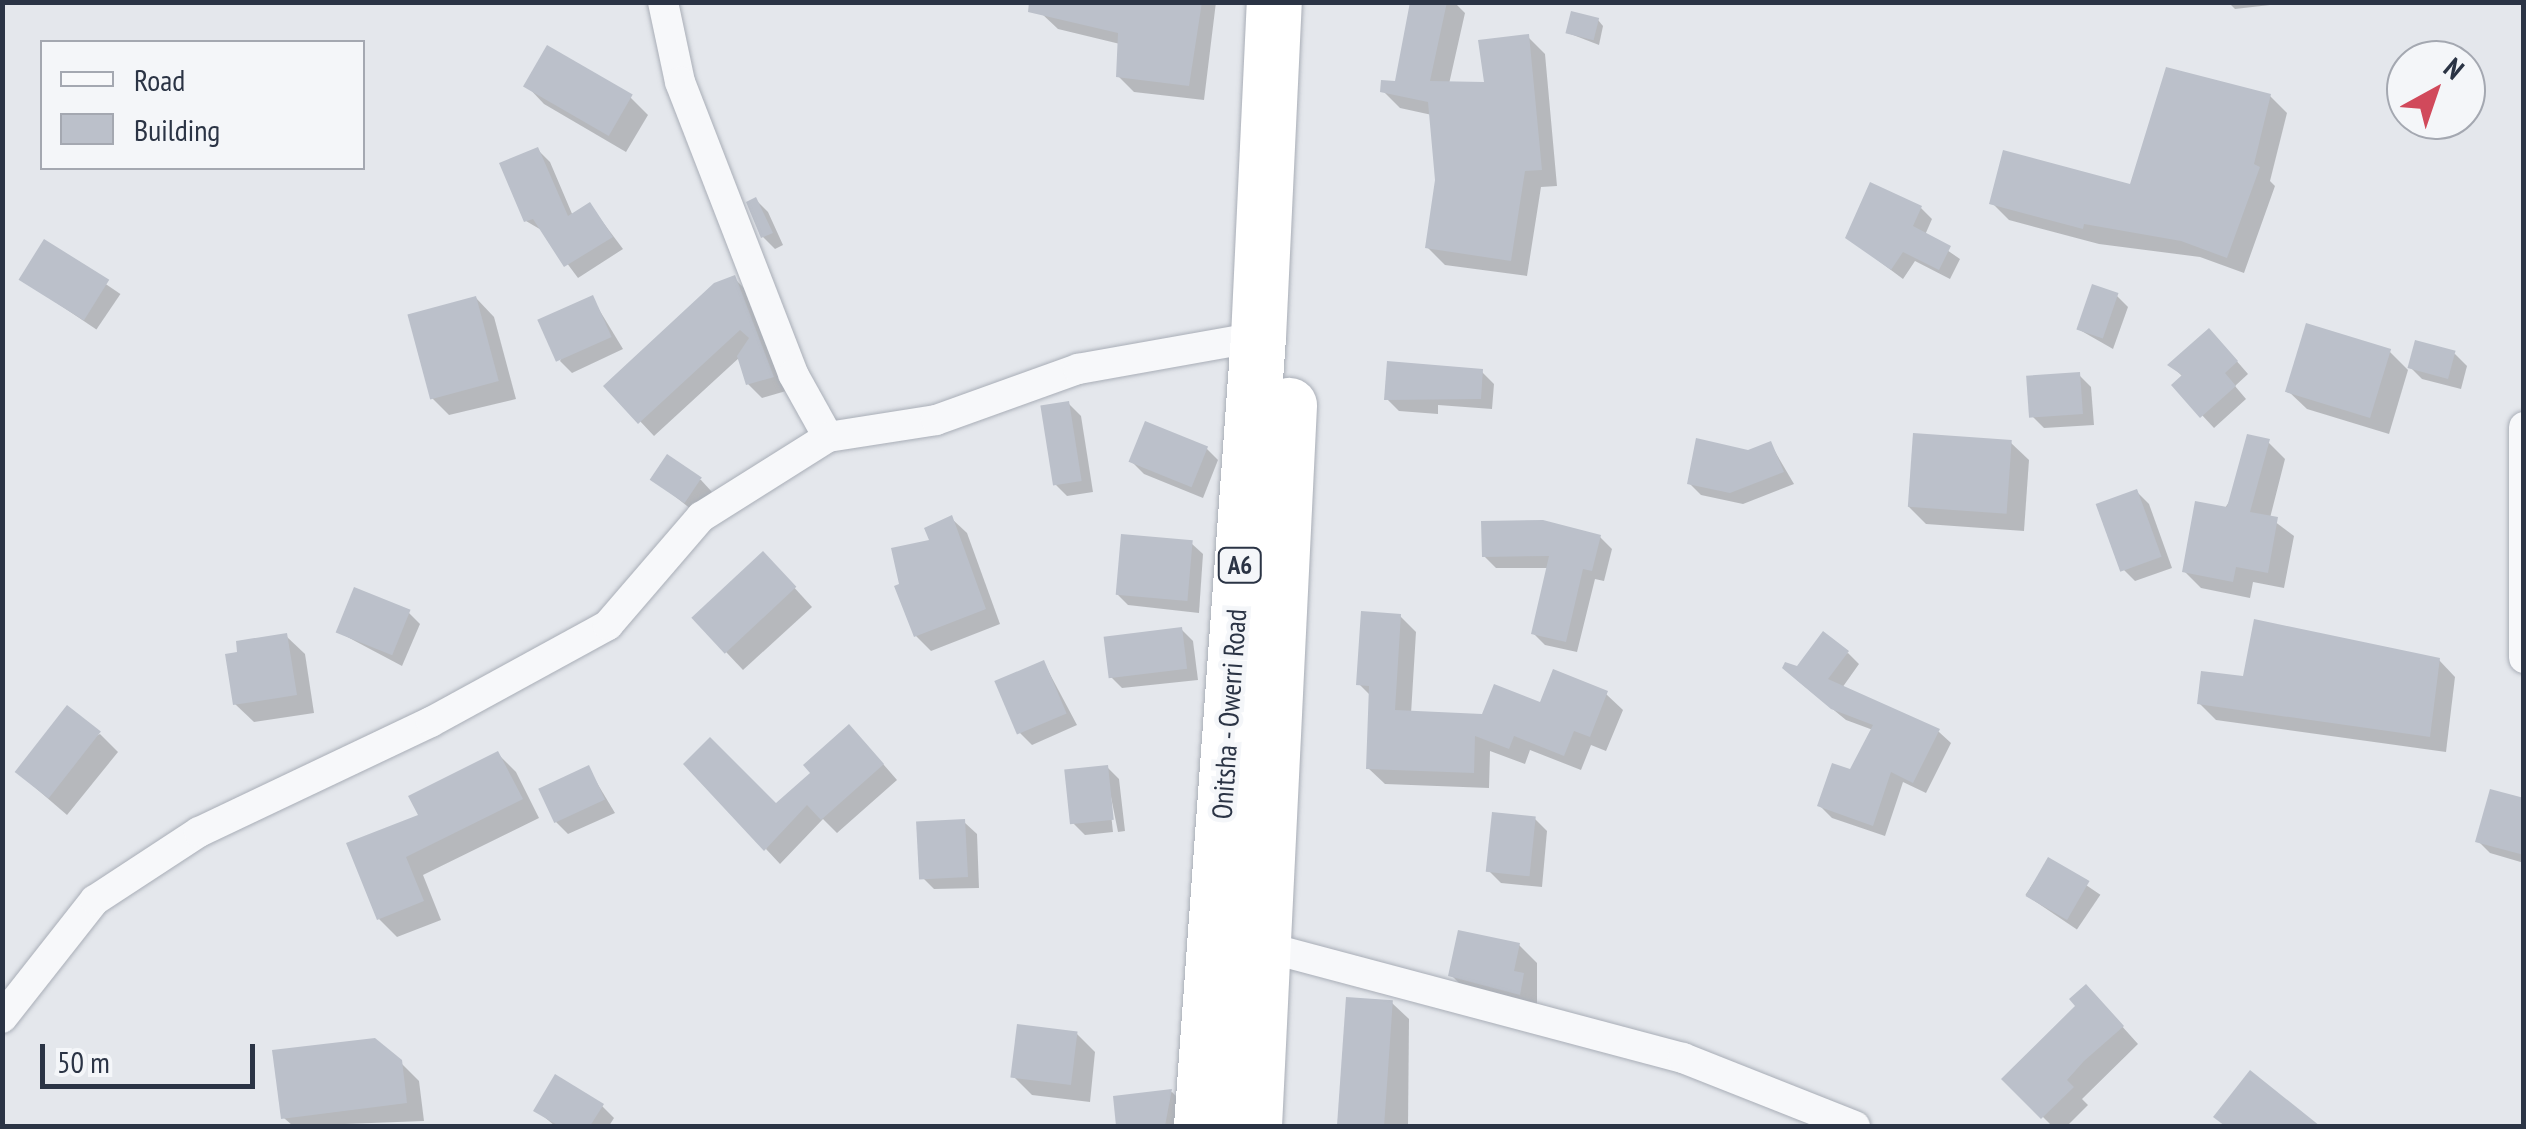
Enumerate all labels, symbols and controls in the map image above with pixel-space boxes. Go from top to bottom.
legend [40,40,365,170]
north arrow [2386,40,2486,140]
text: N [2437,49,2472,87]
text: Road [134,60,185,99]
text: Building [134,110,220,149]
road number: A6 [1218,545,1262,585]
street label: Onitsha - Owerri Road [1205,607,1253,821]
scale bar [45,1024,260,1086]
text: 50 m [57,1042,110,1081]

